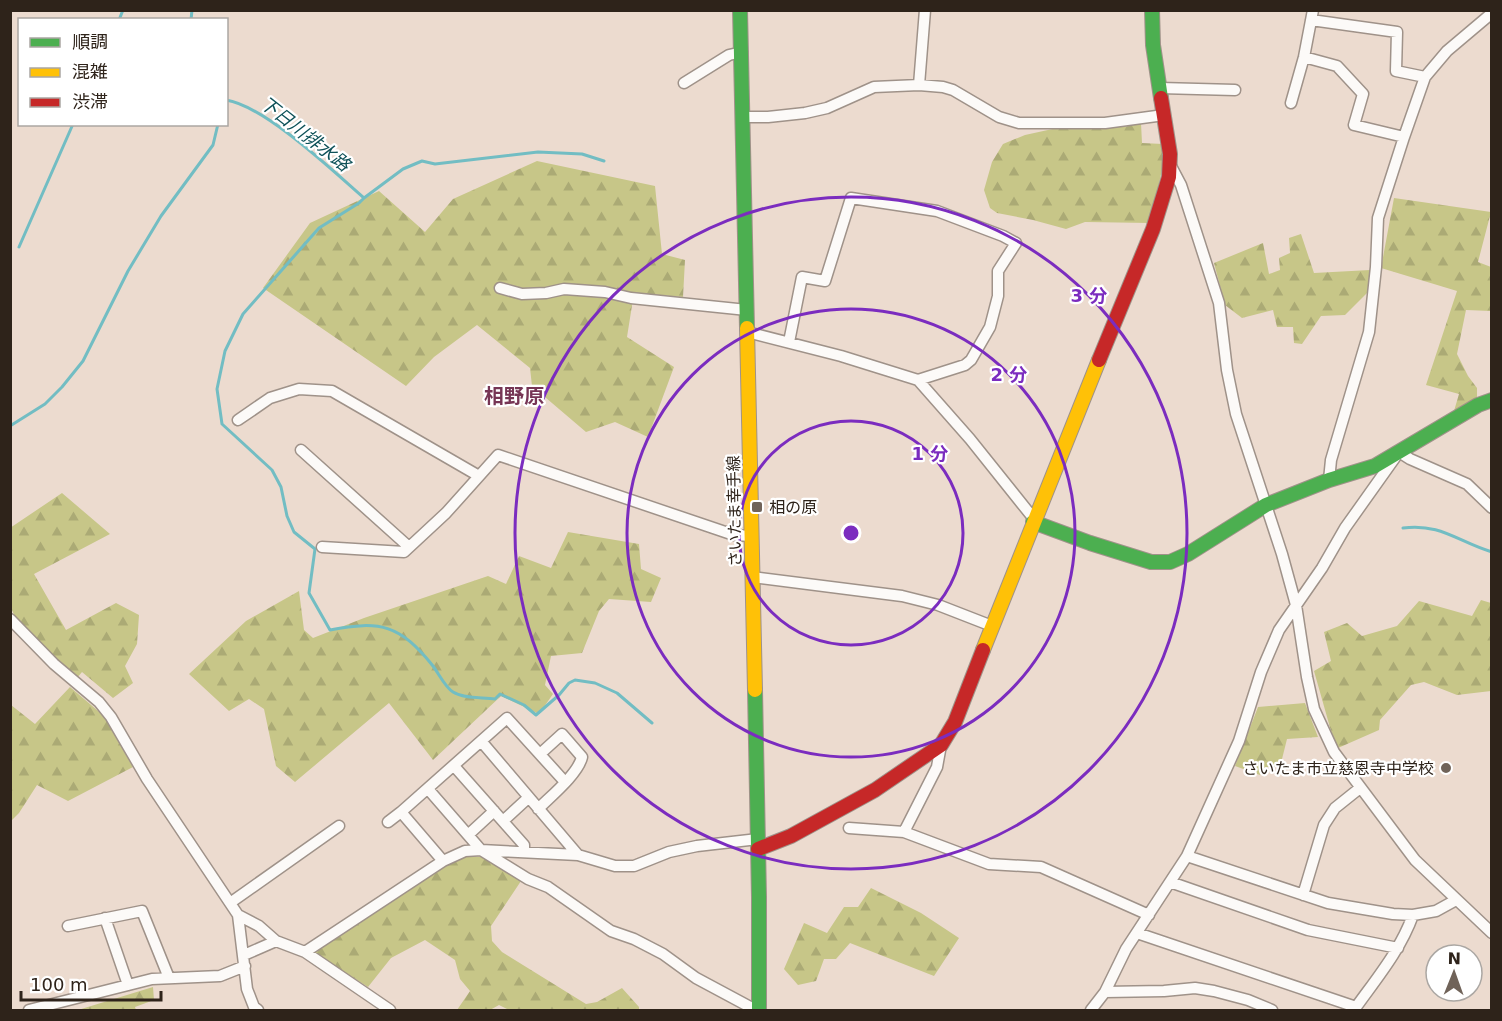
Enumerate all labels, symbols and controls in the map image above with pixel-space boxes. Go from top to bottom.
legend [18,18,228,126]
text: 順調 [72,31,108,52]
text: 混雑 [72,61,108,82]
text: 渋滞 [72,91,108,112]
water label: 下日川排水路 [256,92,356,176]
text: 3 分 [1071,285,1107,306]
text: 2 分 [991,364,1027,385]
district label: 相野原 [484,384,544,408]
text: 1 分 [912,443,948,464]
street label: さいたま幸手線 [724,455,745,567]
place label: 相の原 [769,498,817,517]
marker: 相の原 [750,500,764,514]
centre of rings [841,523,861,543]
place label: さいたま市立慈恩寺中学校 [1242,759,1434,778]
marker: さいたま市立慈恩寺中学校 [1439,761,1453,775]
north arrow [1424,943,1484,1003]
text: N [1447,949,1461,968]
scale bar [21,964,160,1002]
text: 100 m [30,974,88,995]

